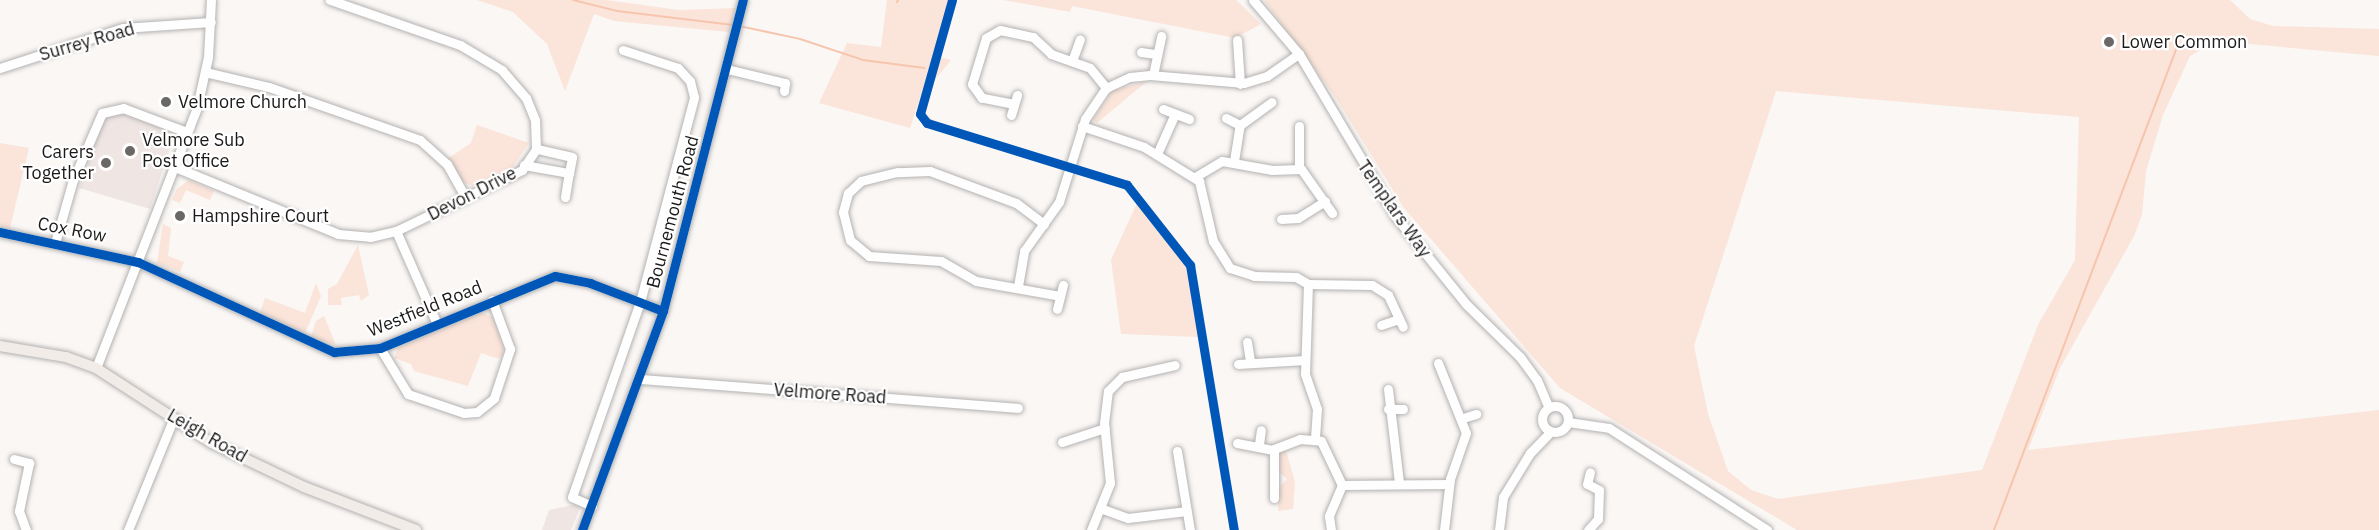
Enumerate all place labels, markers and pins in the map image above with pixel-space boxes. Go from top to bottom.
place label: Lower Common [2121,31,2247,53]
marker: Lower Common [2102,35,2116,49]
place label: Velmore Church [178,91,307,113]
marker: Velmore Church [159,95,173,109]
place label: Velmore Sub Post Office [142,130,245,172]
place label: Carers Together [22,142,94,184]
marker: Velmore Sub Post Office [123,144,137,158]
marker: Carers Together [99,156,113,170]
place label: Hampshire Court [192,205,329,227]
marker: Hampshire Court [173,209,187,223]

